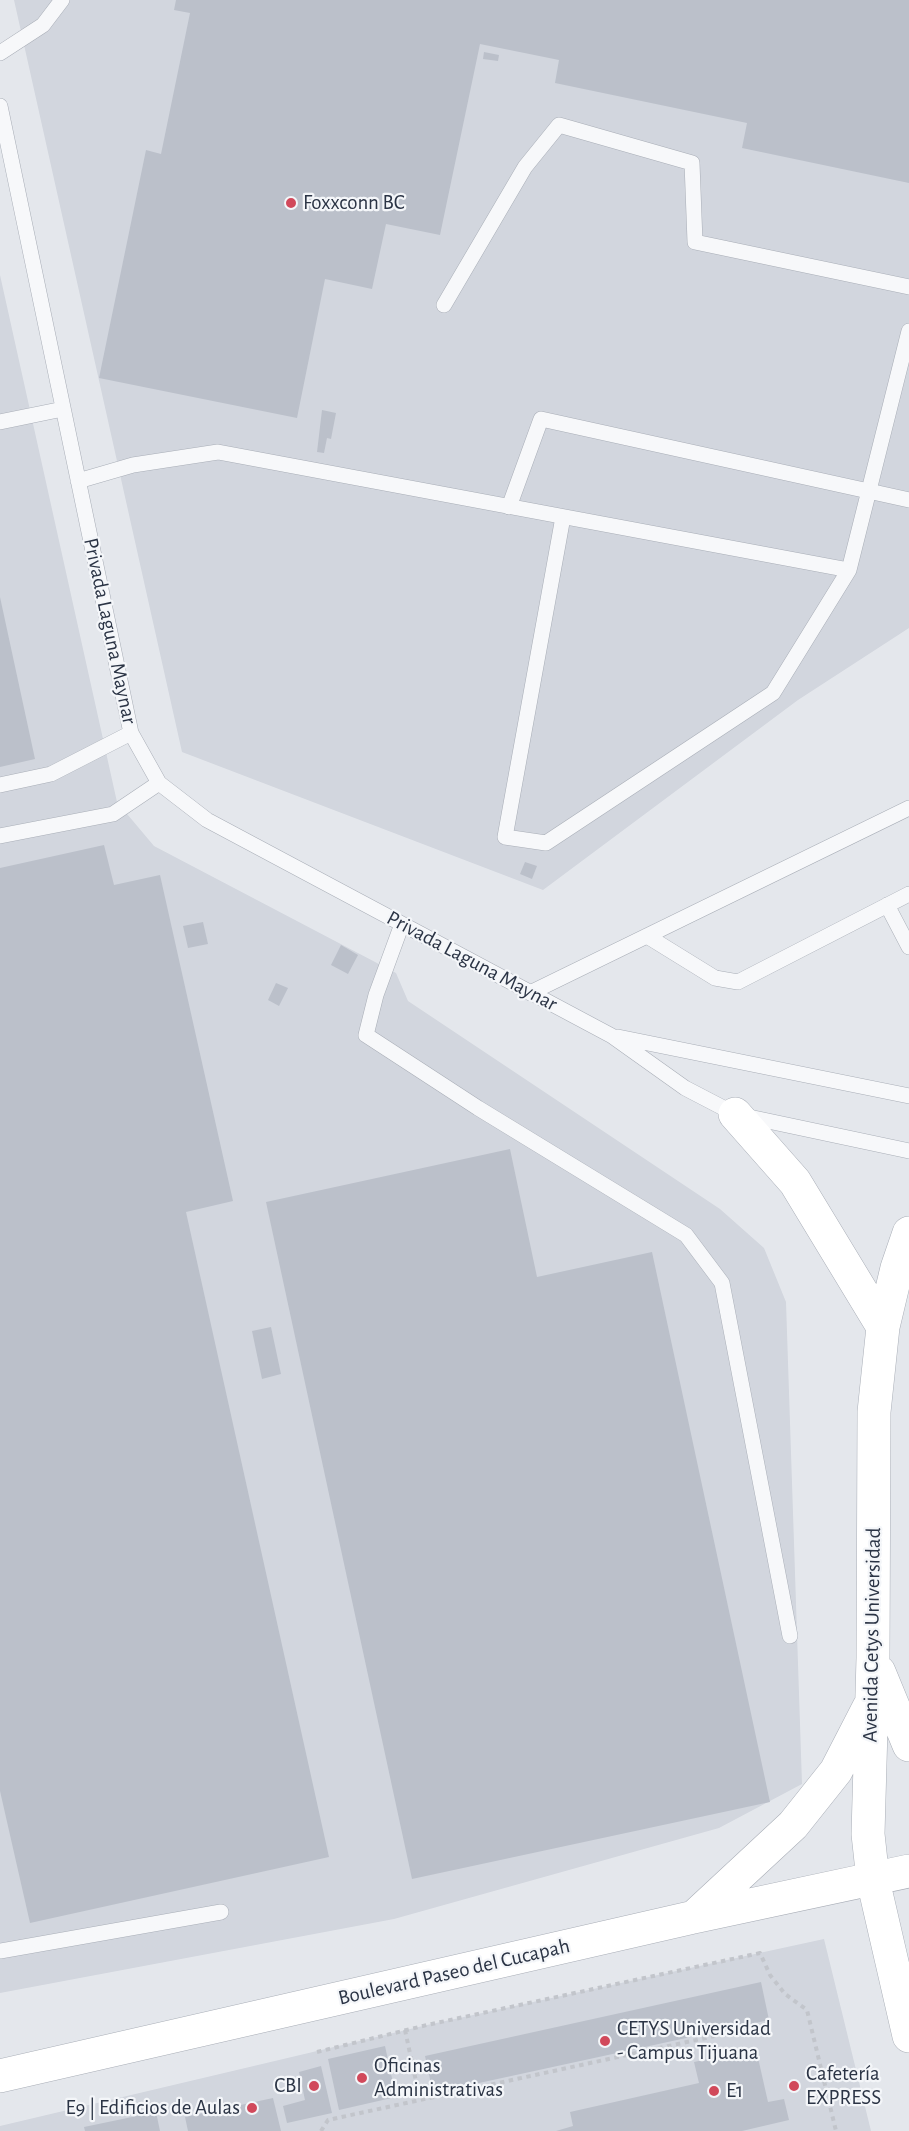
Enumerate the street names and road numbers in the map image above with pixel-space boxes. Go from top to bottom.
street label: Privada Laguna Maynar [78,536,142,726]
street label: Privada Laguna Maynar [382,905,562,1017]
street label: Avenida Cetys Universidad [858,1527,886,1743]
street label: Boulevard Paseo del Cucapah [336,1933,572,2011]

